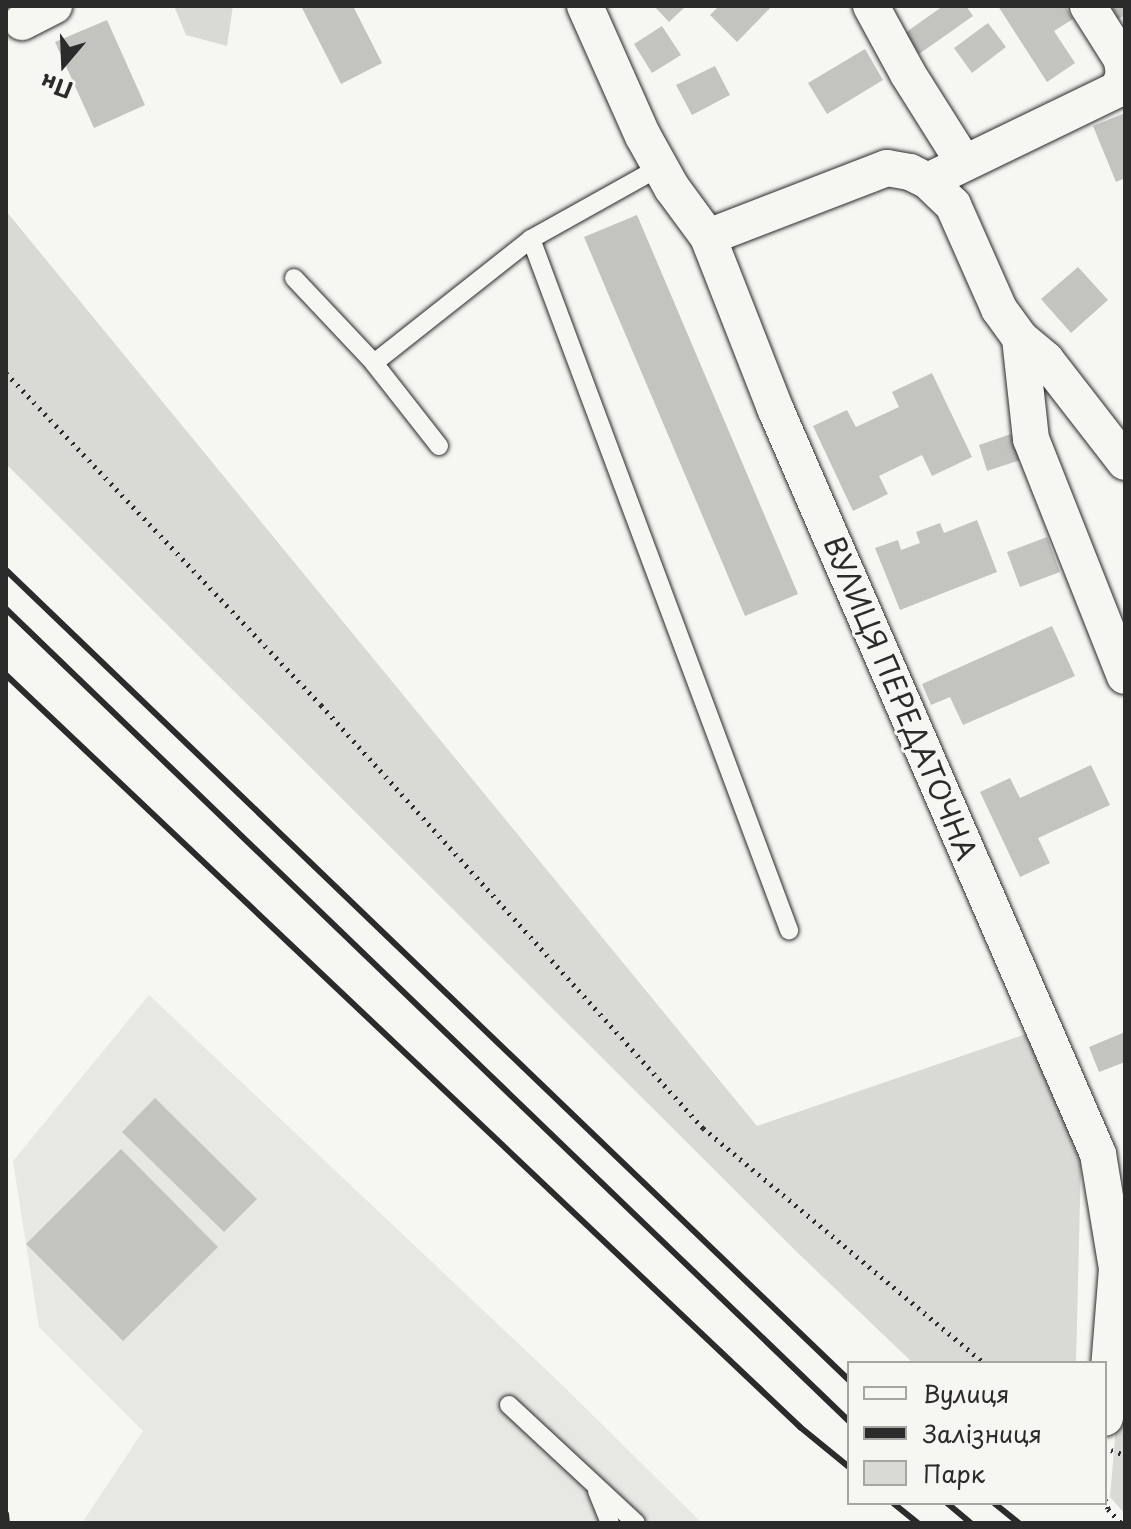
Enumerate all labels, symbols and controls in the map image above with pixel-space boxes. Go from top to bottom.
north arrow [24,24,104,104]
text: Пн [36,66,76,108]
street label: ВУЛИЦЯ ПЕРЕДАТОЧНА [817,531,985,865]
legend [847,1361,1107,1505]
text: Вулиця [923,1375,1009,1411]
text: Залізниця [923,1415,1042,1451]
text: Парк [923,1455,985,1491]

